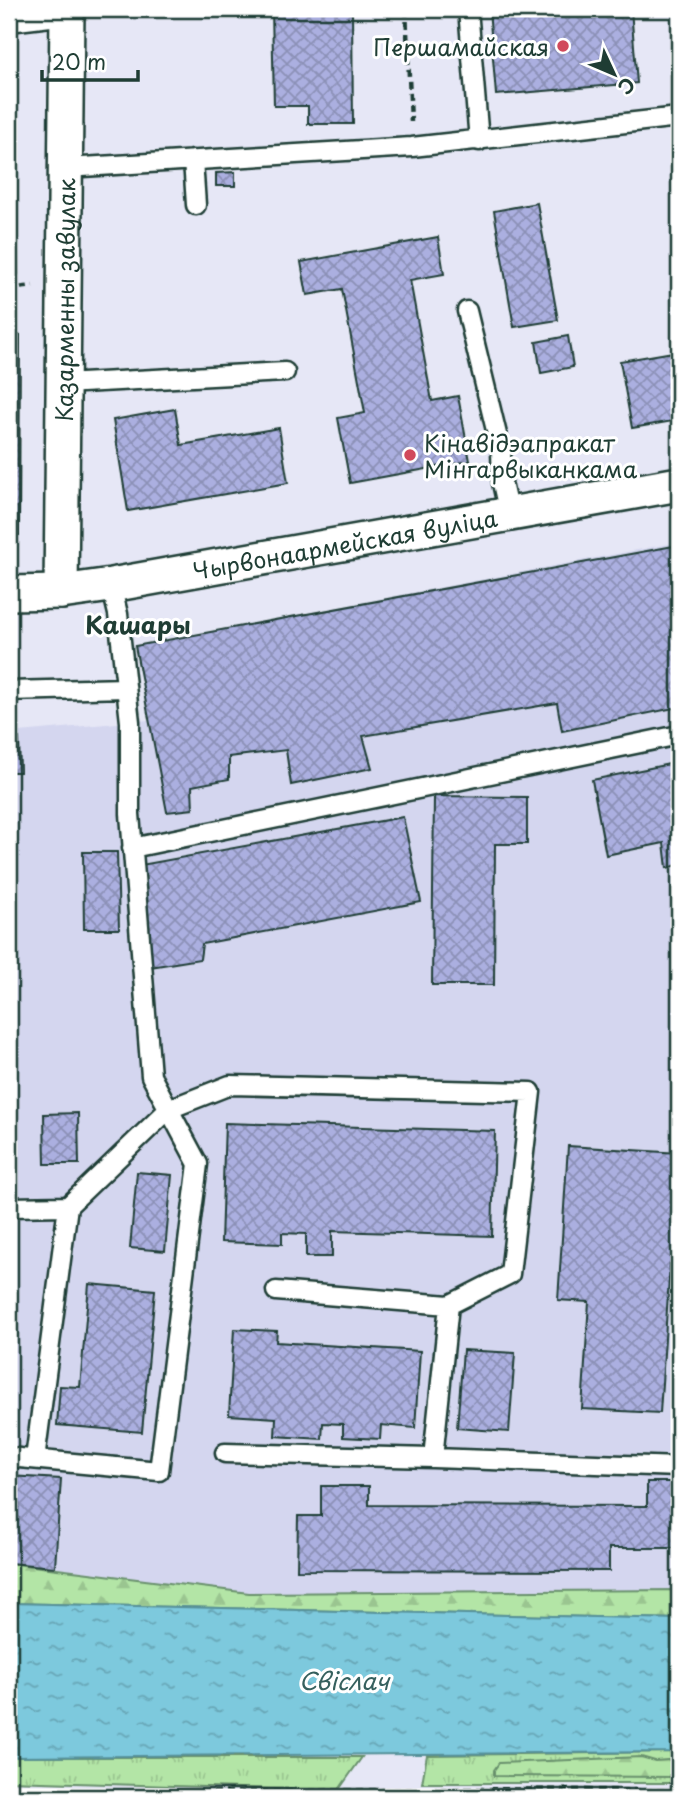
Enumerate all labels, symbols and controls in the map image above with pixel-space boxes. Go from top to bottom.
place label: Першамайская [373,29,549,64]
scale bar [42,38,138,82]
marker: Першамайская [555,38,571,54]
north arrow [580,38,650,108]
text: 20 m [52,45,106,77]
text: С [612,72,642,101]
street label: Казарменны завулак [45,178,83,422]
place label: Кінавідэапракат Мінгарвыканкама [424,425,638,486]
marker: Кінавідэапракат Мінгарвыканкама [402,447,418,463]
street label: Чырвонаармейская вуліца [190,499,500,588]
district label: Кашары [85,606,191,642]
water label: Свіслач [299,1662,391,1698]

